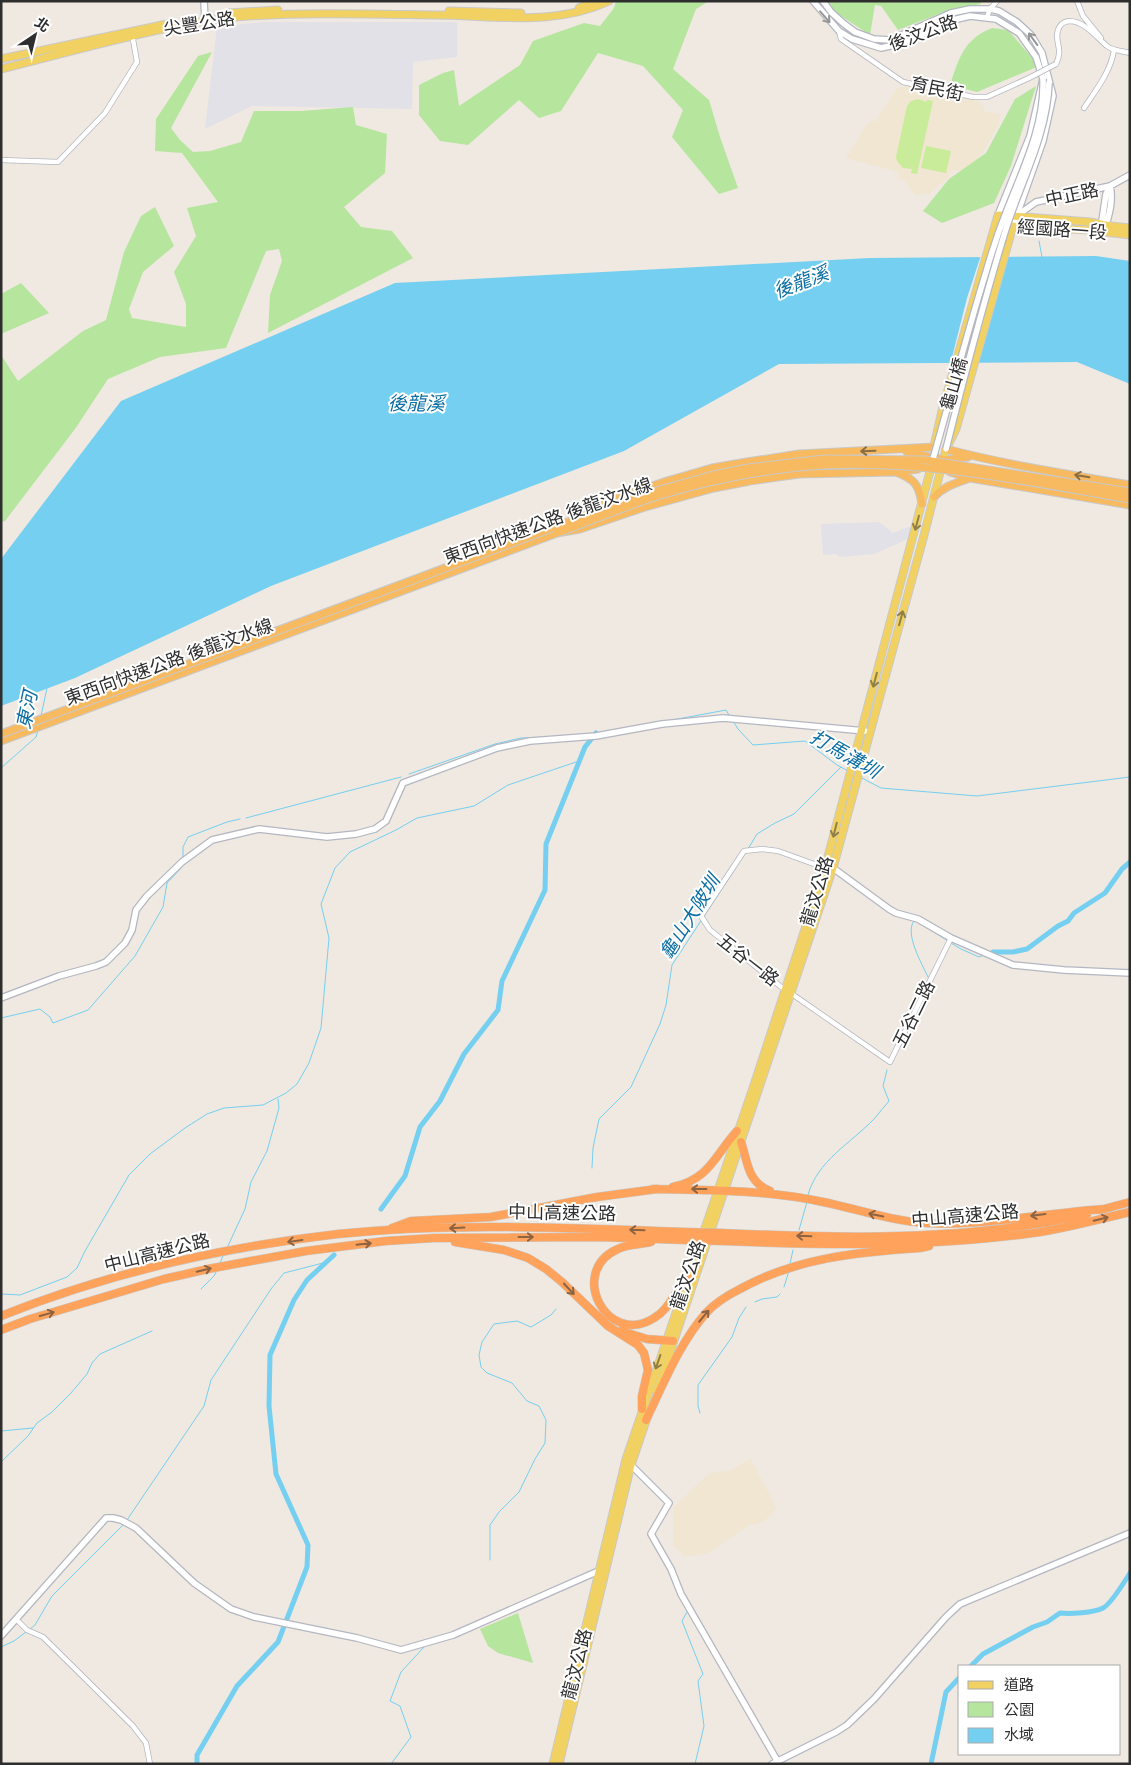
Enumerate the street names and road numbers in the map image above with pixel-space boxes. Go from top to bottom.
street label: 尖豐公路 [162,8,236,40]
street label: 後汶公路 [885,10,961,56]
street label: 育民街 [908,73,966,105]
street label: 中正路 [1043,179,1101,211]
street label: 經國路一段 [1016,216,1108,244]
street label: 龜山橋 [936,355,972,413]
street label: 東西向快速公路 後龍汶水線 [441,473,655,569]
street label: 東西向快速公路 後龍汶水線 [62,614,276,710]
street label: 龍汶公路 [796,853,838,929]
street label: 五谷一路 [713,929,783,991]
street label: 五谷二路 [888,977,940,1051]
street label: 中山高速公路 [910,1200,1020,1232]
street label: 中山高速公路 [508,1201,616,1225]
street label: 中山高速公路 [102,1229,212,1277]
street label: 龍汶公路 [666,1237,710,1313]
street label: 龍汶公路 [558,1626,596,1702]

